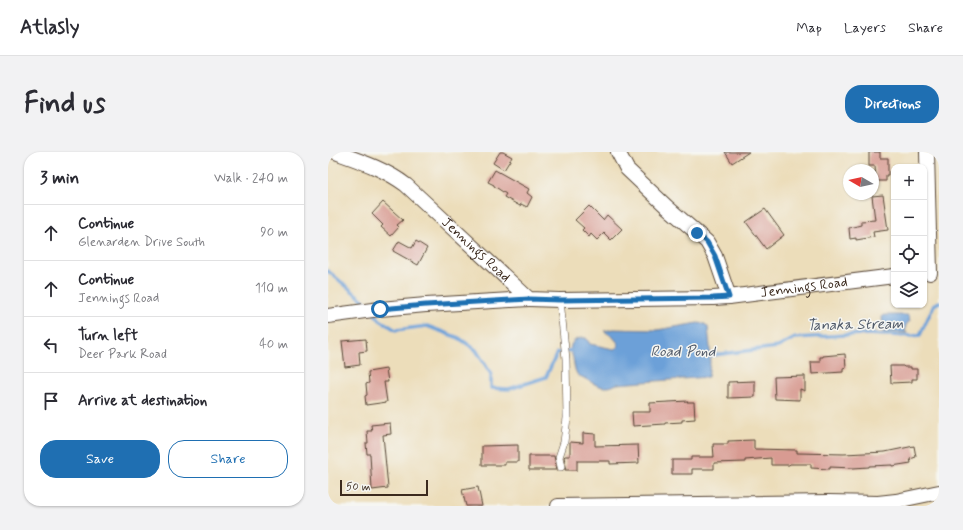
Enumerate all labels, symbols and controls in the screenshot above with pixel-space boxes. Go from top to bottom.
text: Atlasly [20,15,79,40]
text: Map [796,19,822,37]
text: Layers [844,19,886,37]
text: Share [908,19,943,37]
button: Directions [845,85,939,123]
text: Find us [24,86,105,123]
north arrow [843,164,879,200]
map controls [891,164,927,308]
button: + [891,164,927,200]
text: 3 min [40,167,79,189]
text: Walk · 240 m [214,170,288,187]
button: − [891,200,927,236]
street label: Jennings Road [438,213,514,286]
text: Continue [78,214,134,234]
icon: ahead [40,222,62,244]
text: 90 m [260,224,288,241]
route end [688,224,706,242]
text: Glenarden Drive South [78,234,205,251]
button: locate [891,236,927,272]
text: Continue [78,270,134,290]
button: layers [891,272,927,308]
street label: Jennings Road [759,273,849,302]
icon: ahead [40,278,62,300]
text: 110 m [255,280,288,297]
text: Jennings Road [78,290,159,307]
route start [371,300,389,318]
water label: Tanaka Stream [806,314,904,336]
text: Turn left [78,326,138,346]
icon: left [40,334,62,356]
text: 40 m [259,336,288,353]
water label: Road Pond [651,342,717,362]
text: Deer Park Road [78,346,167,363]
icon: arrive [40,390,62,412]
text: Arrive at destination [78,391,207,411]
button: Save [40,440,160,478]
button: Share [168,440,288,478]
scale bar [340,478,428,497]
text: 50 m [346,480,371,494]

